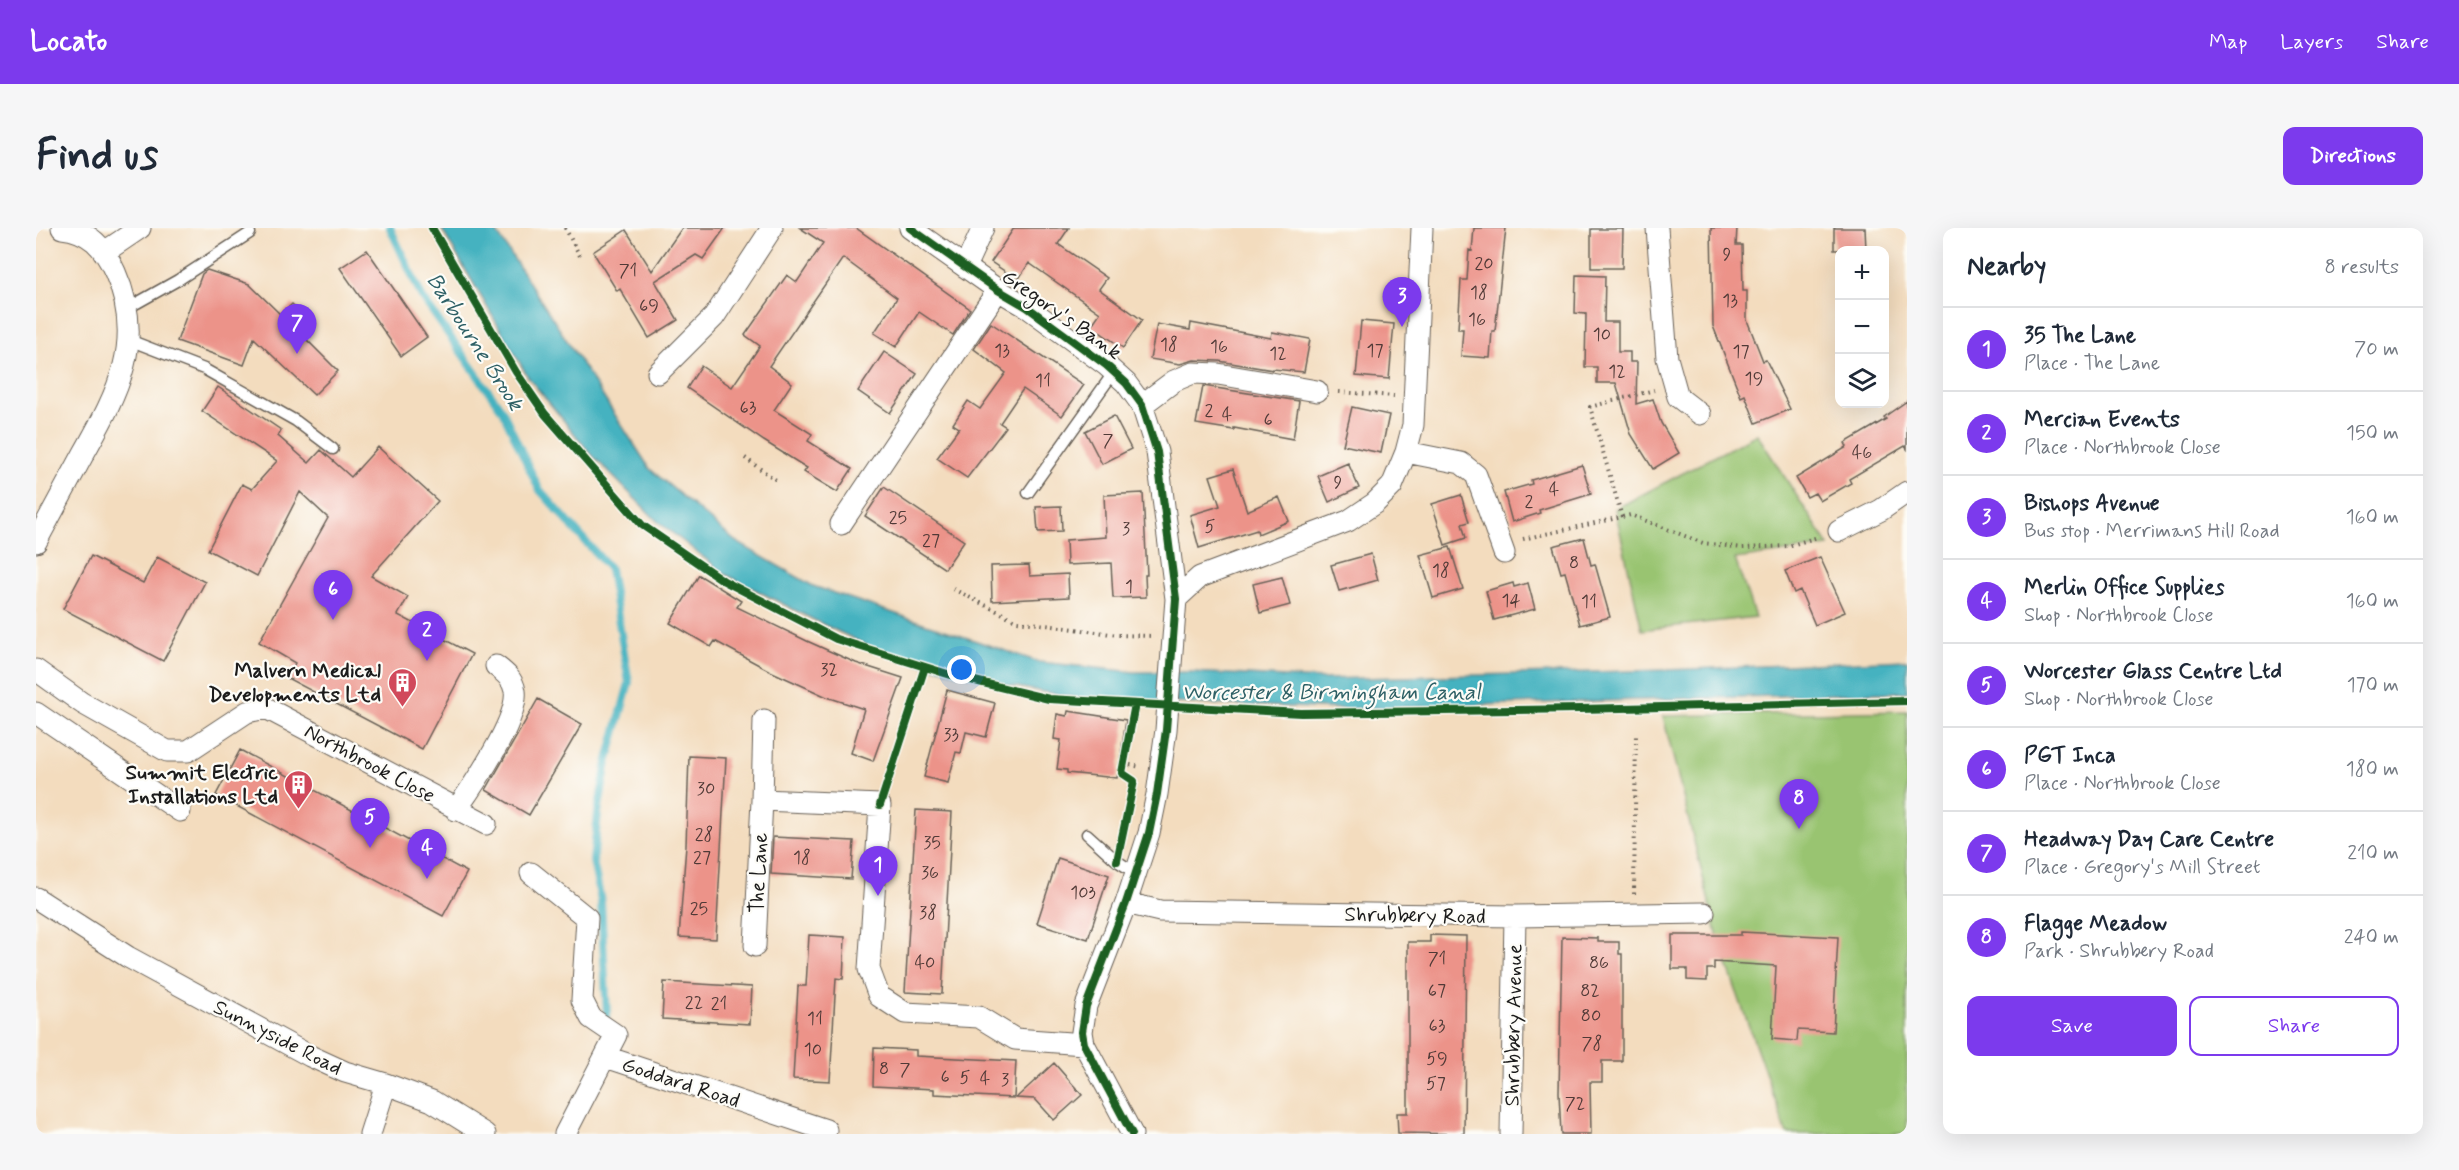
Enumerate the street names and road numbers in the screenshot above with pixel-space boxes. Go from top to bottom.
street label: Gregory's Bank [995,263,1127,368]
street label: Northbrook Close [299,718,440,810]
street label: The Lane [743,832,775,914]
street label: Shrubbery Road [1344,901,1486,931]
street label: Shrubbery Avenue [1499,943,1529,1107]
street label: Sunnyside Road [208,993,347,1082]
street label: Goddard Road [618,1051,743,1115]

